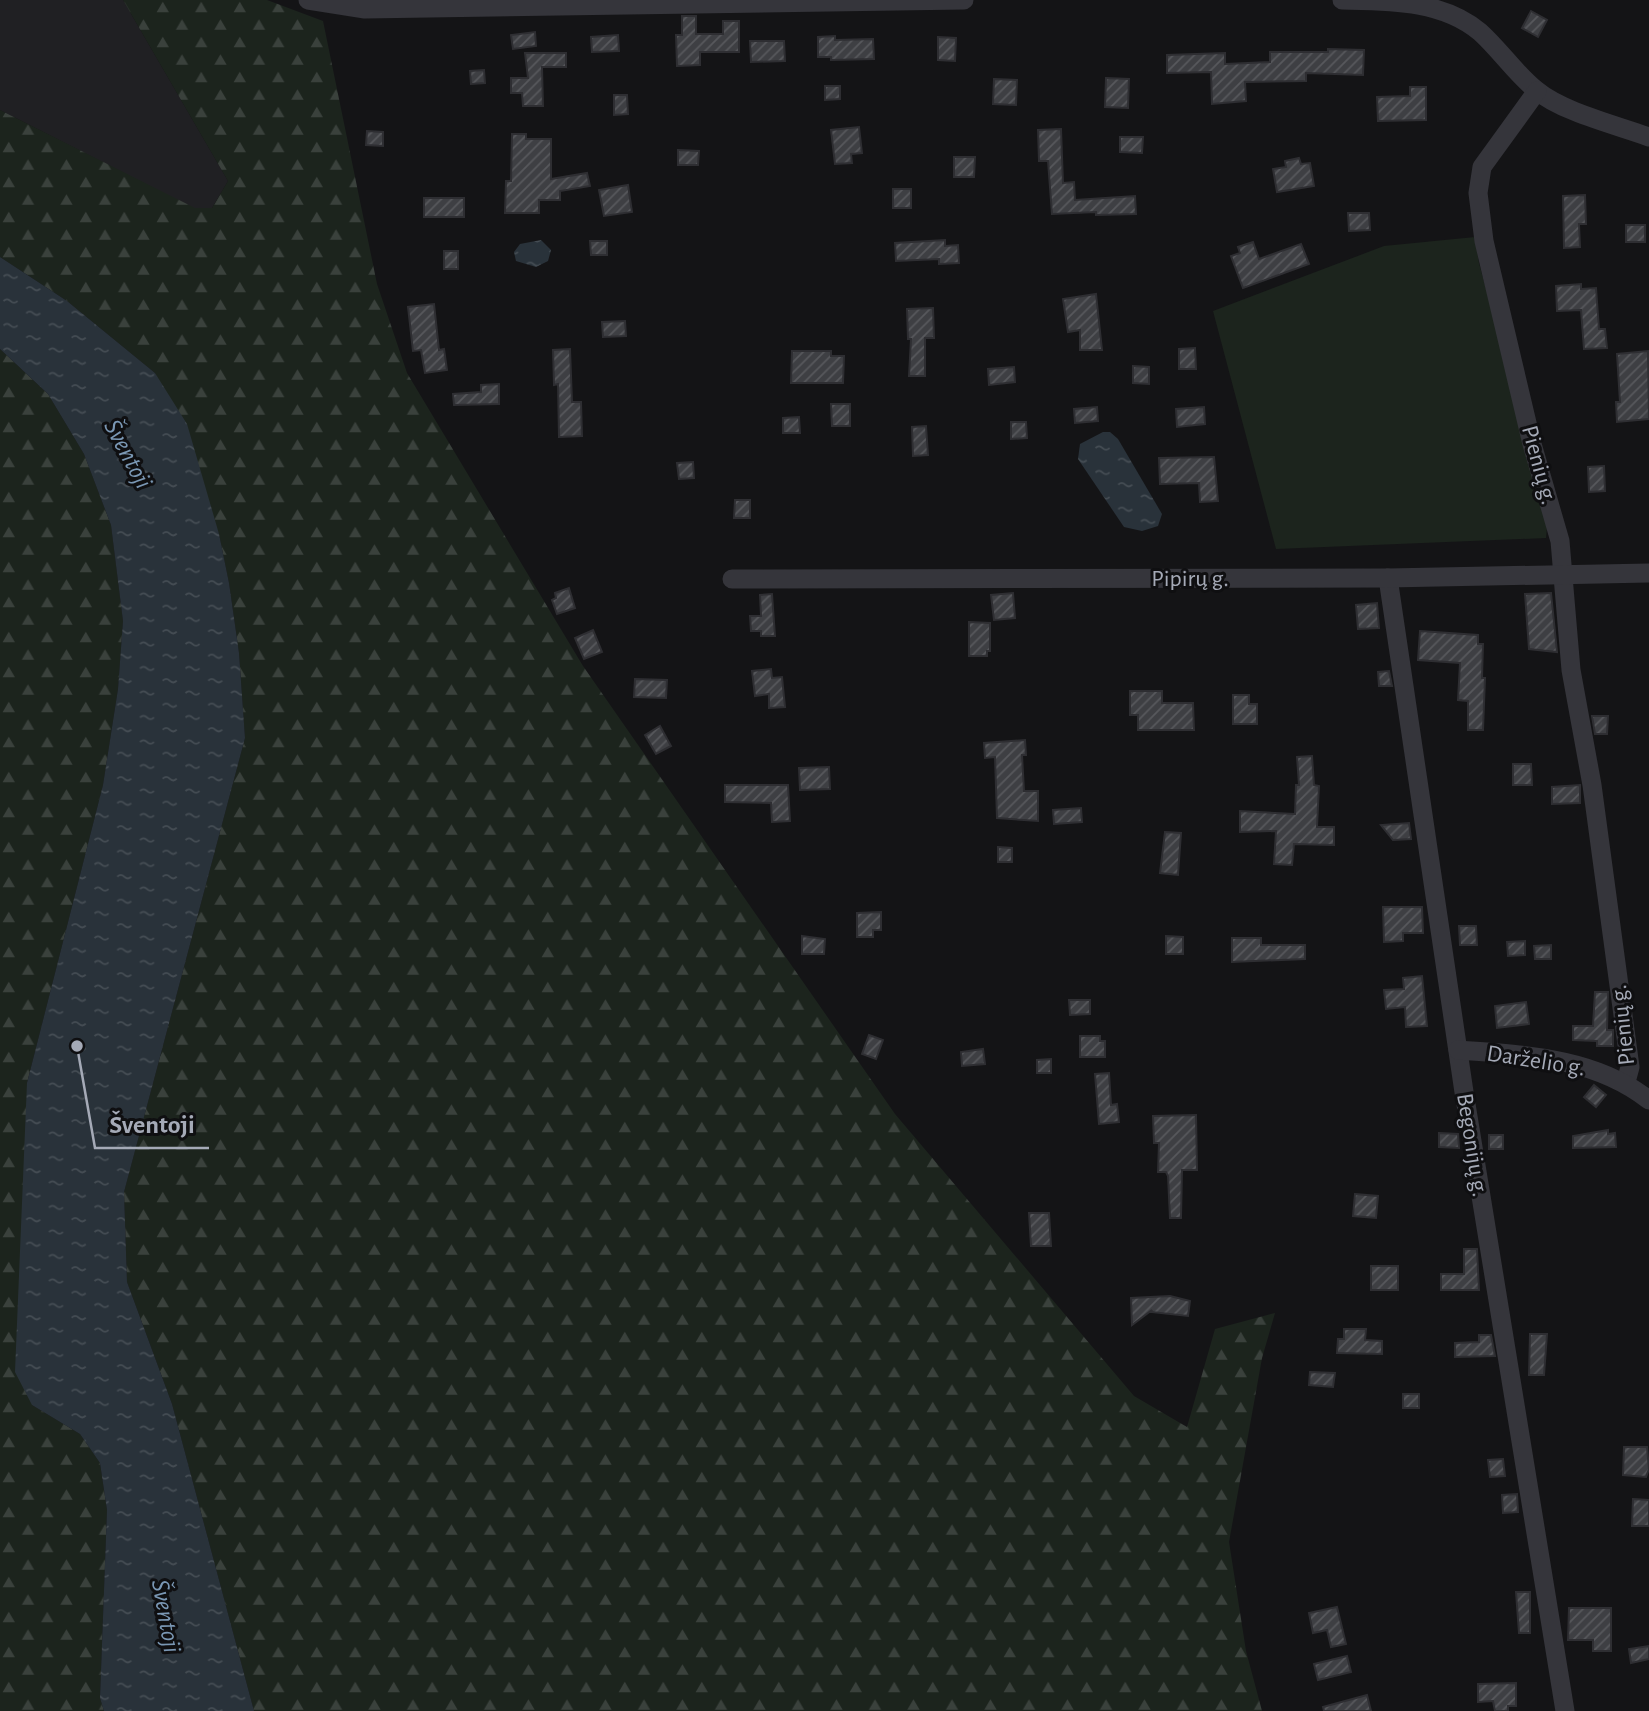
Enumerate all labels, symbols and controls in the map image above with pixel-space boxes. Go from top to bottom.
water label: Šventoji [99,415,158,493]
street label: Pienių g. [1517,423,1561,507]
street label: Pipirų g. [1151,567,1229,591]
street label: Pienių g. [1607,983,1639,1067]
street label: Darželio g. [1485,1041,1587,1081]
street label: Begonijų g. [1452,1091,1492,1199]
callout: Šventoji [95,1101,209,1148]
text: Šventoji [109,1110,195,1138]
water label: Šventoji [147,1577,186,1655]

